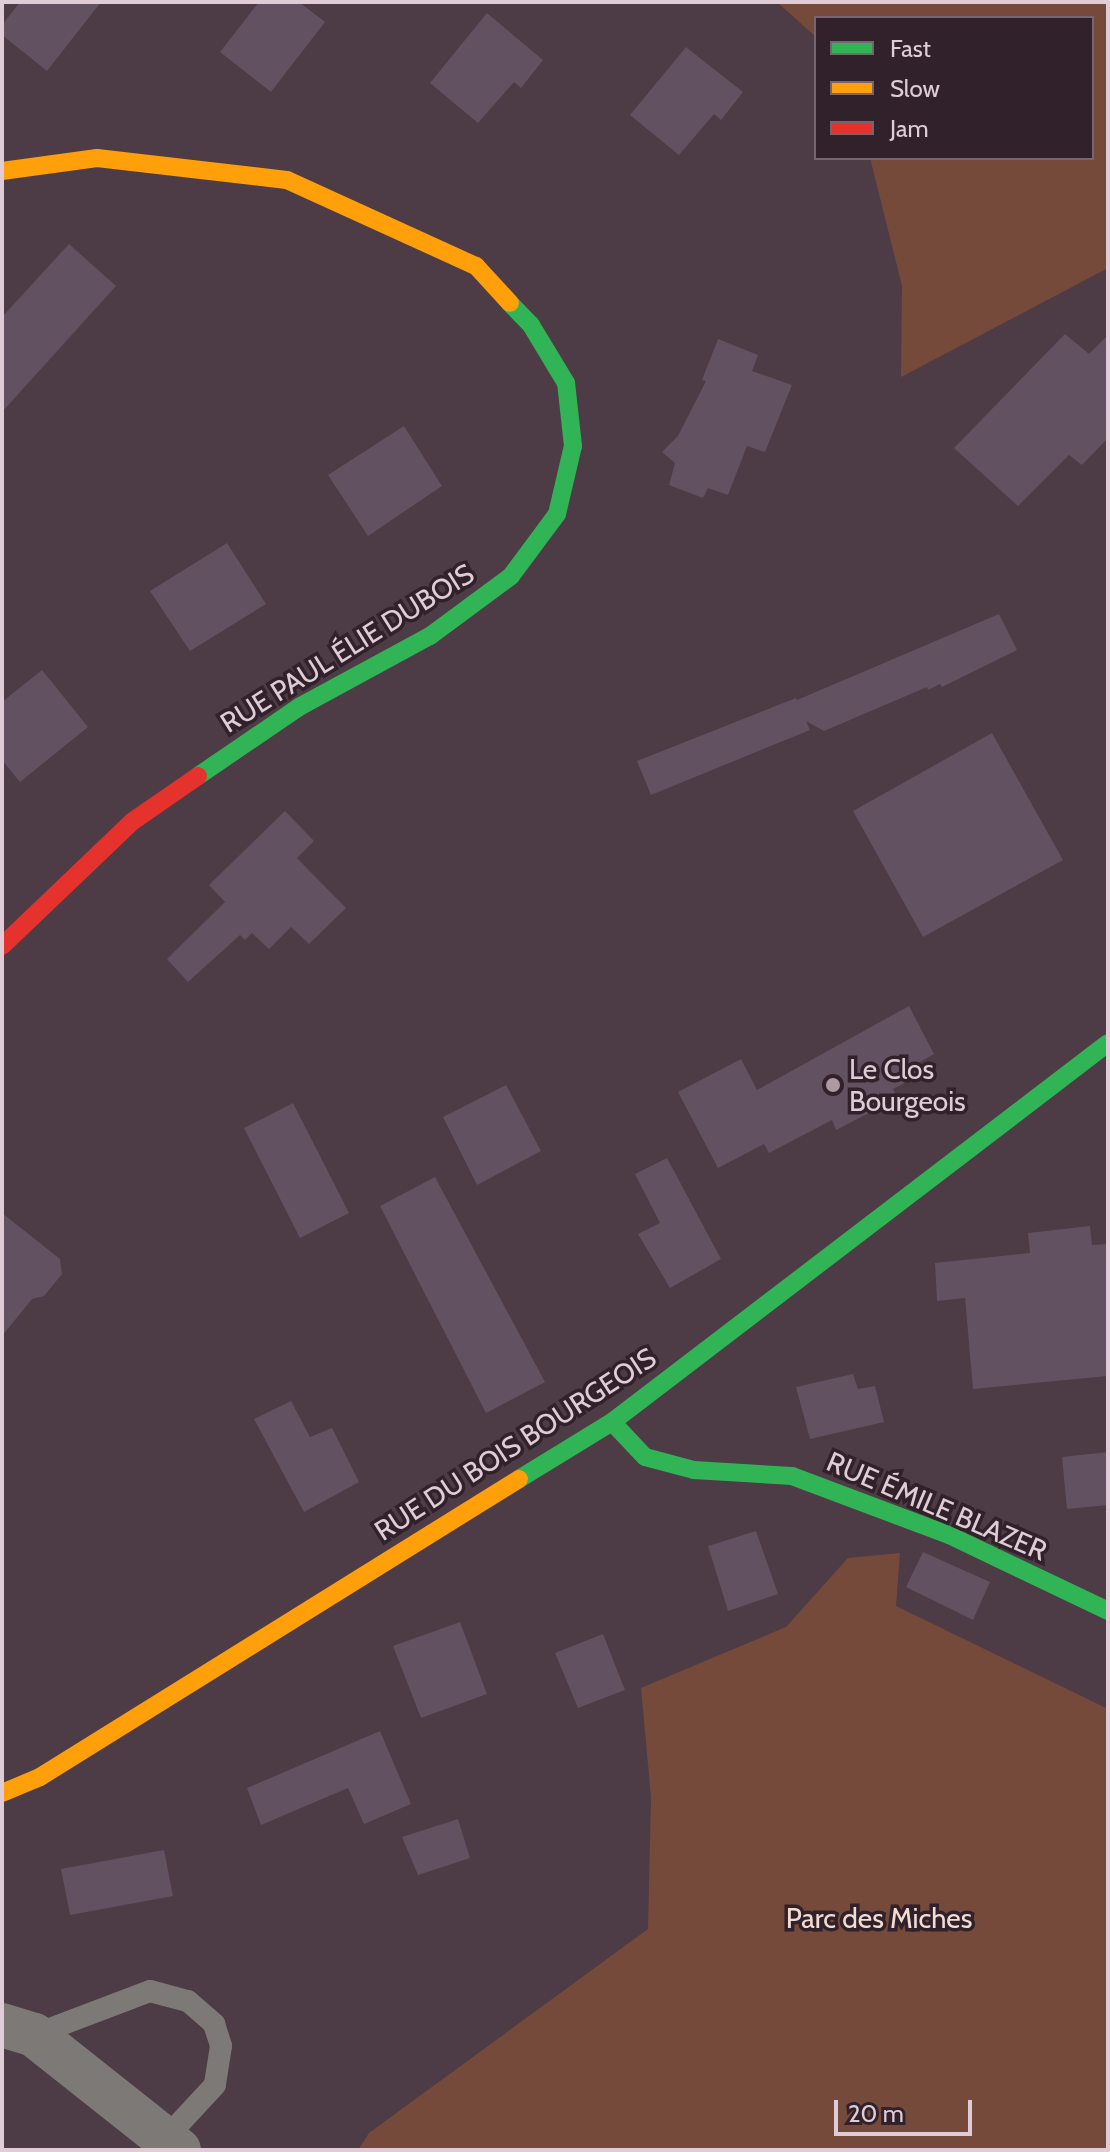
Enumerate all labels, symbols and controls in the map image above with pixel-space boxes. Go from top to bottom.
legend [814,16,1094,160]
text: Fast [890,34,931,63]
text: Slow [890,74,940,103]
text: Jam [890,114,928,143]
street label: RUE PAUL ÉLIE DUBOIS [214,556,480,740]
place label: Le Clos Bourgeois [849,1052,966,1118]
marker: Le Clos Bourgeois [824,1076,842,1094]
street label: RUE DU BOIS BOURGEOIS [368,1340,662,1548]
street label: RUE ÉMILE BLAZER [822,1444,1052,1568]
park label: Parc des Miches [786,1901,972,1935]
scale bar [838,2084,976,2134]
text: 20 m [848,2099,904,2128]

